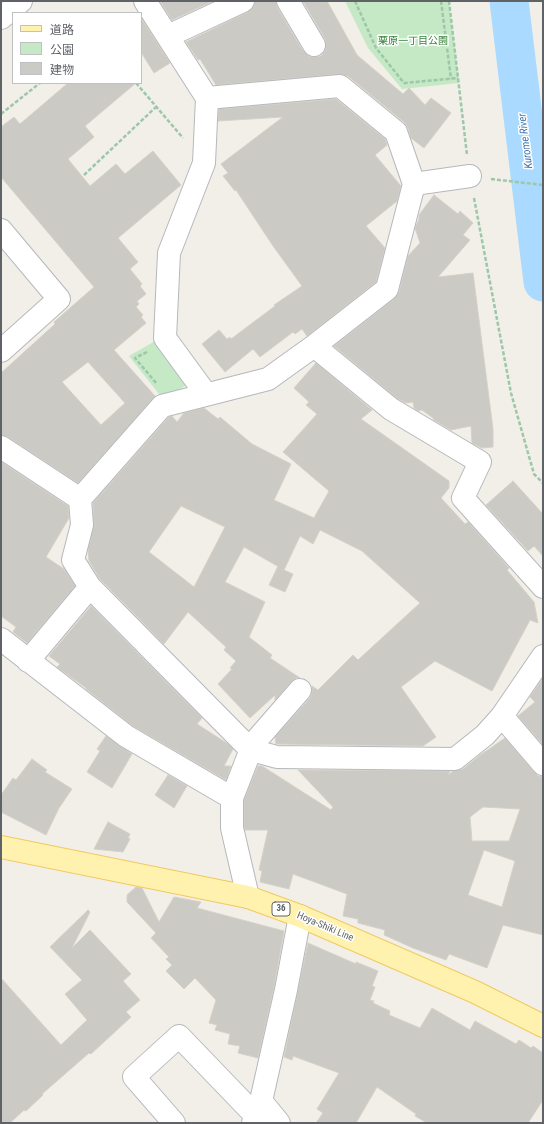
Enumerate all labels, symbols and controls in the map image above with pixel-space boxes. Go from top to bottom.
legend [12,12,142,84]
text: 道路 [50,23,74,37]
park label: 栗原一丁目公園 [378,35,448,47]
text: 公園 [50,43,74,57]
text: 建物 [50,63,74,77]
water label: Kurome River [516,113,536,169]
road number: 36 [272,902,290,916]
street label: Hoya-Shiki Line [295,910,355,944]

